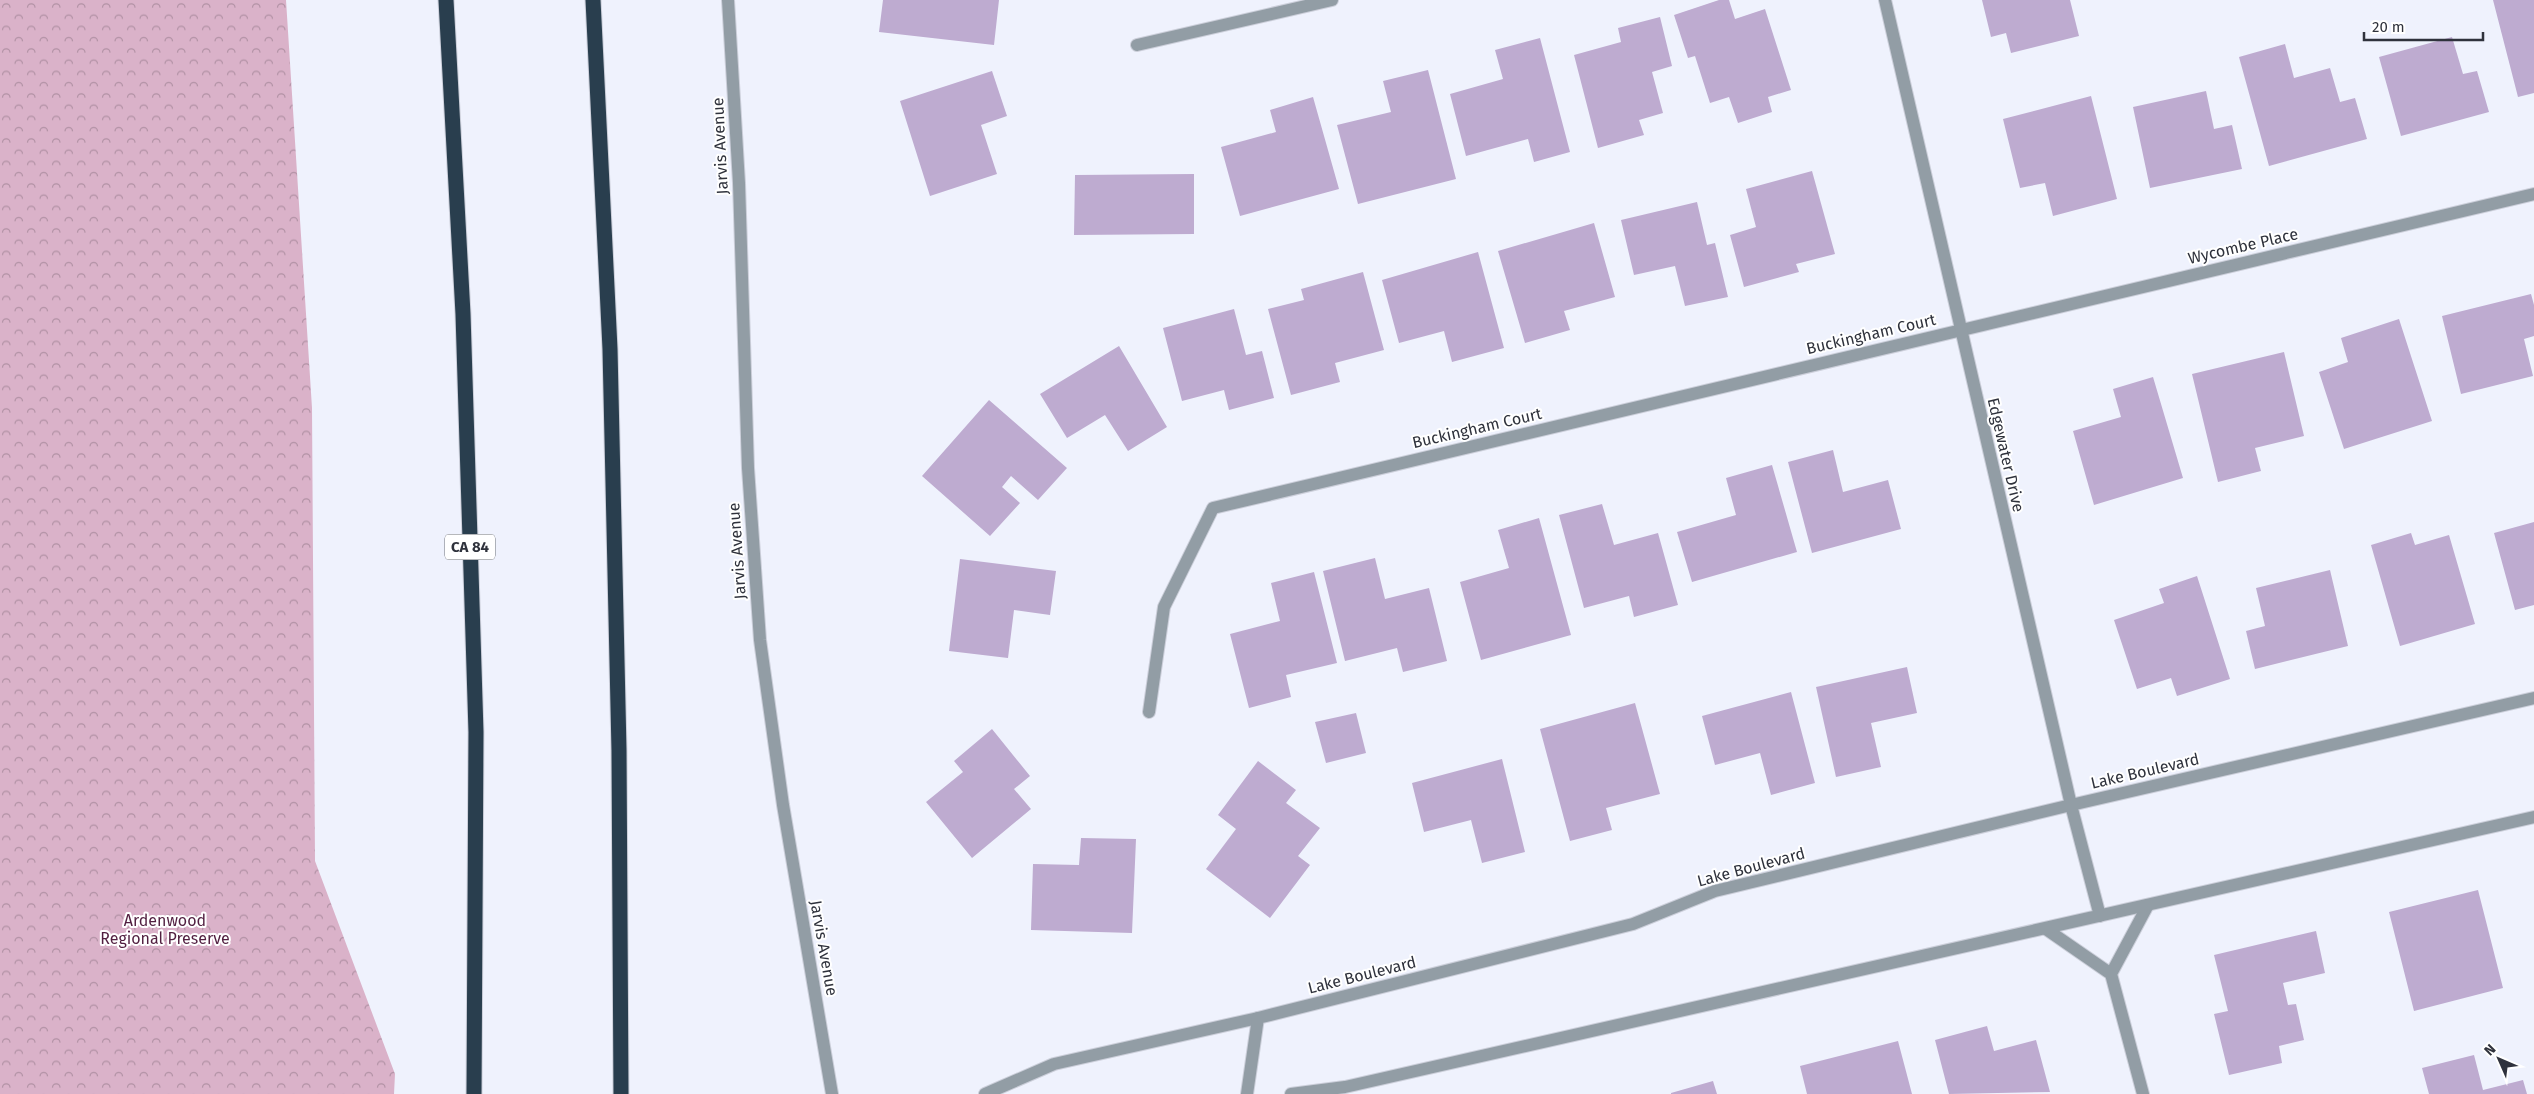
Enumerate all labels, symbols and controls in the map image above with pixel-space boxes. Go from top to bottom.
scale bar [2364,10,2483,42]
text: 20 m [2372,18,2405,36]
street label: Jarvis Avenue [708,97,732,195]
street label: Wycombe Place [2186,224,2300,268]
street label: Buckingham Court [1804,310,1938,358]
street label: Edgewater Drive [1984,396,2028,514]
street label: Buckingham Court [1410,404,1544,452]
street label: Jarvis Avenue [724,502,750,600]
road number: CA 84 [445,534,495,560]
street label: Lake Boulevard [2089,749,2201,793]
street label: Lake Boulevard [1695,843,1807,891]
street label: Jarvis Avenue [806,899,842,997]
park label: Ardenwood Regional Preserve [100,911,230,948]
street label: Lake Boulevard [1306,952,1418,998]
north arrow [2474,1034,2524,1084]
text: N [2481,1041,2499,1059]

